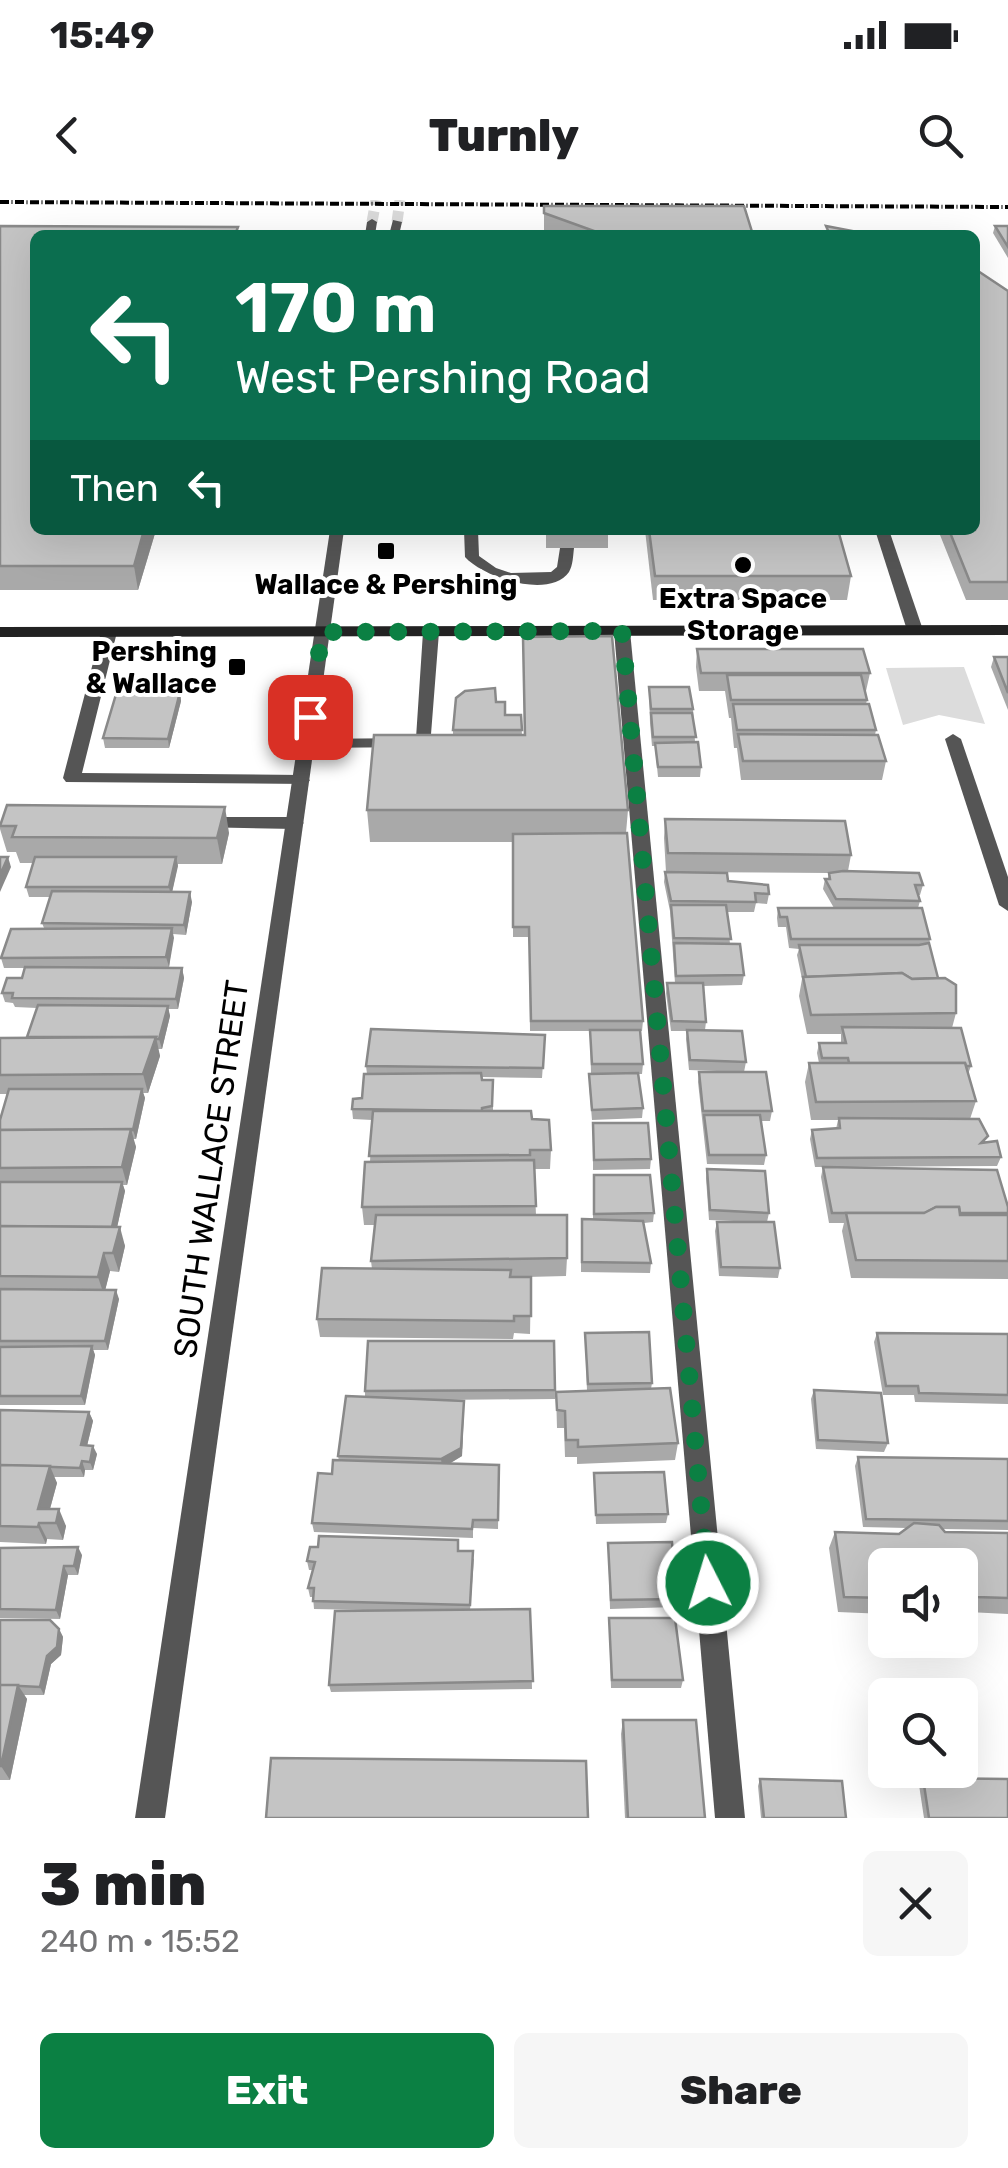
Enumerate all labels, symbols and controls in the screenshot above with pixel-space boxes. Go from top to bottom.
text: 15:49 [50,12,155,58]
icon: back [40,108,95,163]
icon: search [913,108,968,163]
text: Turnly [429,109,579,162]
text: 170 m [235,267,437,350]
icon: left [70,270,200,400]
text: West Pershing Road [235,351,651,404]
icon: left [179,460,234,515]
text: Then [70,465,159,511]
marker: Wallace & Pershing [375,540,397,562]
marker: Extra Space Storage [732,554,754,576]
place label: Wallace & Pershing [254,568,518,601]
place label: Extra Space Storage [659,582,827,647]
place label: Pershing & Wallace [86,635,217,700]
marker: Pershing & Wallace [226,656,248,678]
pin [268,675,353,760]
icon: arrive [283,690,338,745]
street label: SOUTH WALLACE STREET [166,978,256,1360]
position arrow [656,1531,760,1635]
map controls [868,1548,978,1788]
button: sound [868,1548,978,1658]
button: search [868,1678,978,1788]
text: 3 min [40,1849,206,1920]
button: close [863,1851,968,1956]
text: 240 m · 15:52 [40,1922,240,1960]
button: Exit [40,2033,494,2148]
button: Share [514,2033,968,2148]

